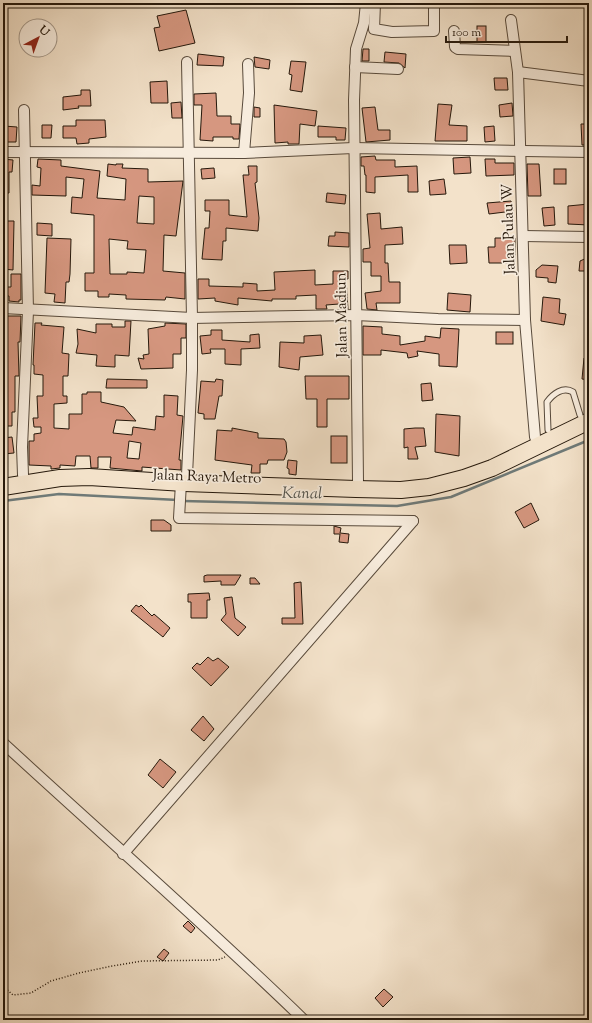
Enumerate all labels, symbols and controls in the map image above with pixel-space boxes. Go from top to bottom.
north arrow [18,18,58,58]
scale bar [446,18,567,44]
text: U [35,22,53,40]
text: 100 m [452,24,481,42]
street label: Jalan Pulau W [497,183,522,276]
street label: Jalan Madiun [331,272,354,359]
street label: Jalan Raya Metro [151,465,262,490]
water label: Kanal [282,483,322,506]

